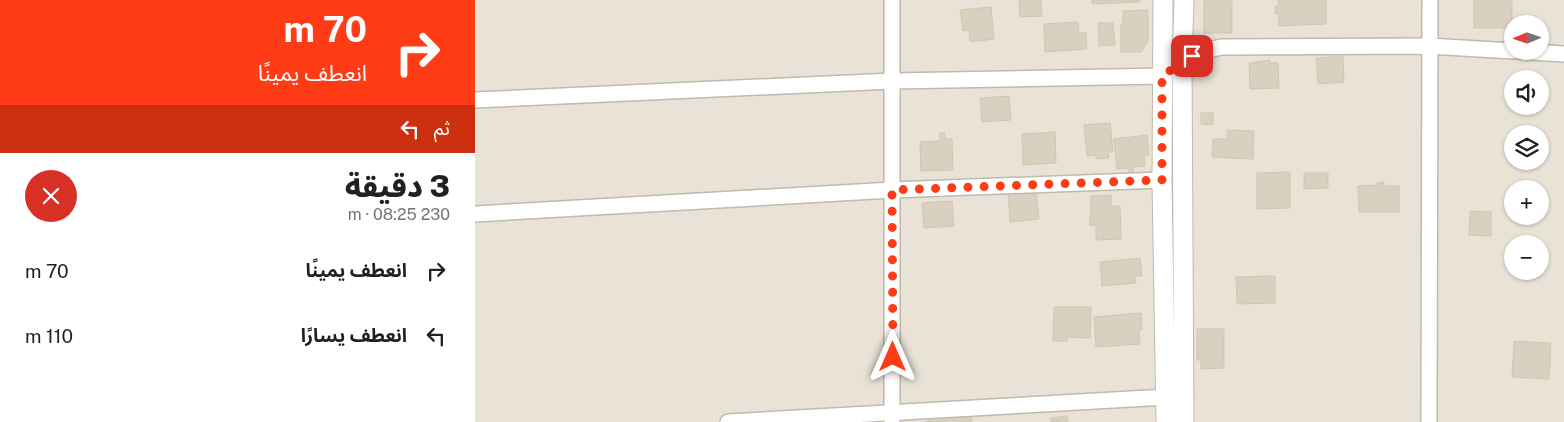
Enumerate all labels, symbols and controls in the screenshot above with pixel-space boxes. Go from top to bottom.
text: 70 m [284,9,367,50]
north arrow [1504,15,1549,60]
map controls [1504,15,1549,280]
icon: right [385,20,450,85]
pin [1171,35,1213,77]
icon: arrive [1178,42,1206,70]
text: انعطف يمينًا [258,60,367,86]
button: sound [1504,70,1549,115]
icon: left [396,115,424,143]
text: ثم [434,117,450,139]
button: layers [1504,125,1549,170]
text: 3 دقيقة [345,168,450,204]
button: close [25,170,77,222]
button: + [1504,180,1549,225]
text: 230 m · 08:25 [348,205,450,224]
button: − [1504,235,1549,280]
icon: right [422,257,450,285]
text: انعطف يمينًا [306,259,407,281]
text: 70 m [25,260,69,282]
icon: left [422,322,450,350]
text: انعطف يسارًا [301,324,407,346]
text: 110 m [25,325,73,347]
position arrow [866,330,918,382]

